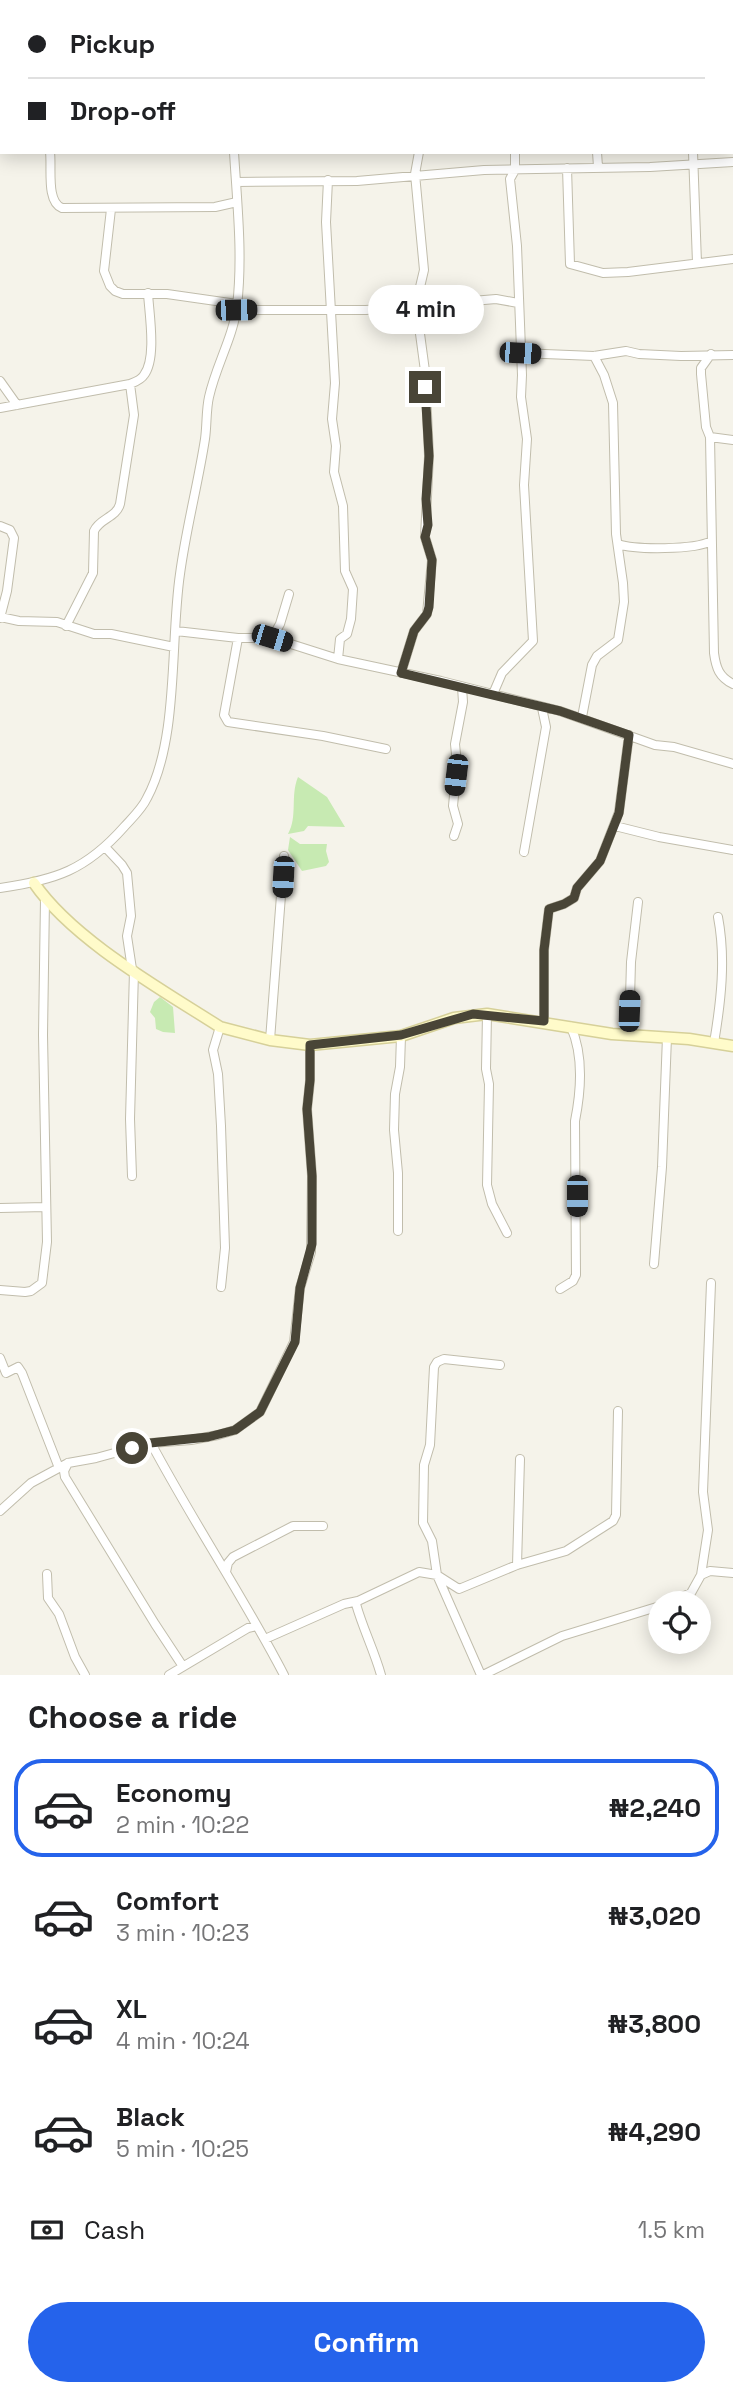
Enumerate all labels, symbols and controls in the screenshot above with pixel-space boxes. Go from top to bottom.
text: Pickup [70,27,155,61]
text: Drop-off [70,94,176,128]
callout: 4 min [367,286,483,334]
text: 4 min [396,294,456,324]
car [215,299,258,321]
car [499,341,542,365]
route end [409,371,441,403]
car [249,622,296,654]
car [444,753,469,797]
car [272,855,295,899]
car [618,990,641,1032]
car [567,1175,588,1217]
route start [116,1432,148,1464]
map controls [648,1591,711,1654]
button: locate [648,1591,711,1654]
text: Choose a ride [28,1697,238,1737]
text: Economy [116,1776,232,1810]
icon: car [32,1777,95,1840]
text: ₦2,240 [609,1791,701,1825]
text: 2 min · 10:22 [116,1810,249,1840]
text: Comfort [116,1884,219,1918]
icon: car [32,1885,95,1948]
text: ₦3,020 [608,1899,701,1933]
text: 3 min · 10:23 [116,1918,249,1948]
text: XL [116,1992,147,2026]
icon: car [32,1993,95,2056]
text: ₦3,800 [607,2007,701,2041]
text: 4 min · 10:24 [116,2026,250,2056]
text: Black [116,2100,185,2134]
icon: car [32,2101,95,2164]
text: ₦4,290 [608,2115,701,2149]
text: 5 min · 10:25 [116,2134,249,2164]
icon: cash [28,2211,66,2249]
text: Cash [84,2213,145,2247]
text: 1.5 km [638,2215,705,2245]
button: Confirm [28,2302,705,2382]

